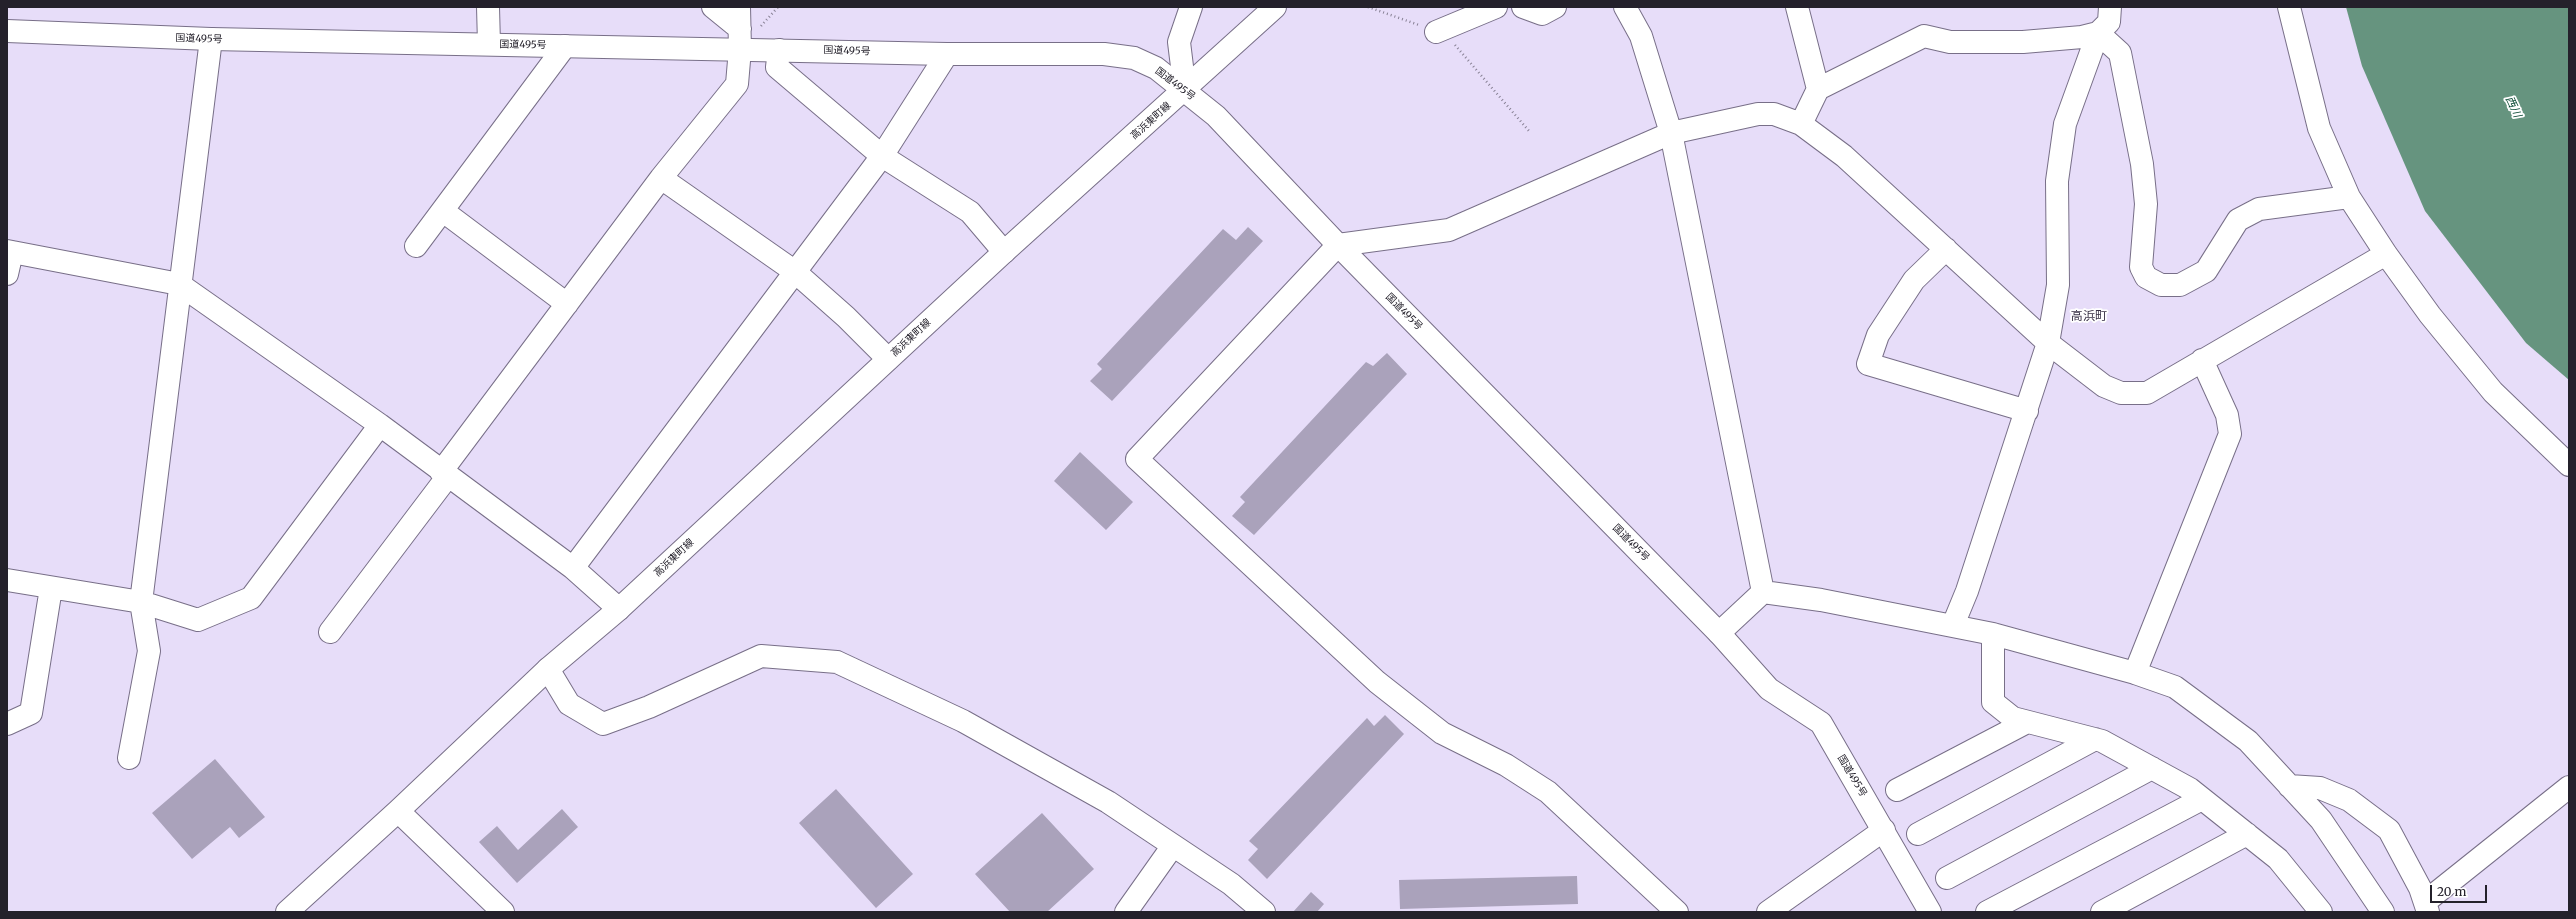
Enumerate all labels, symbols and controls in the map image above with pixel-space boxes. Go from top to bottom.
street label: 国道495号 [175,32,223,46]
street label: 国道495号 [499,39,547,51]
street label: 国道495号 [823,44,871,58]
street label: 国道495号 [1153,65,1197,103]
water label: 西川 [2502,94,2524,120]
street label: 高浜東町線 [1128,100,1174,142]
street label: 国道495号 [1383,291,1425,333]
district label: 高浜町 [2071,310,2107,324]
street label: 高浜東町線 [889,317,933,359]
street label: 国道495号 [1610,522,1652,564]
street label: 高浜東町線 [652,537,696,579]
street label: 国道495号 [1835,753,1869,799]
scale bar [2432,877,2489,903]
text: 20 m [2437,884,2466,899]

